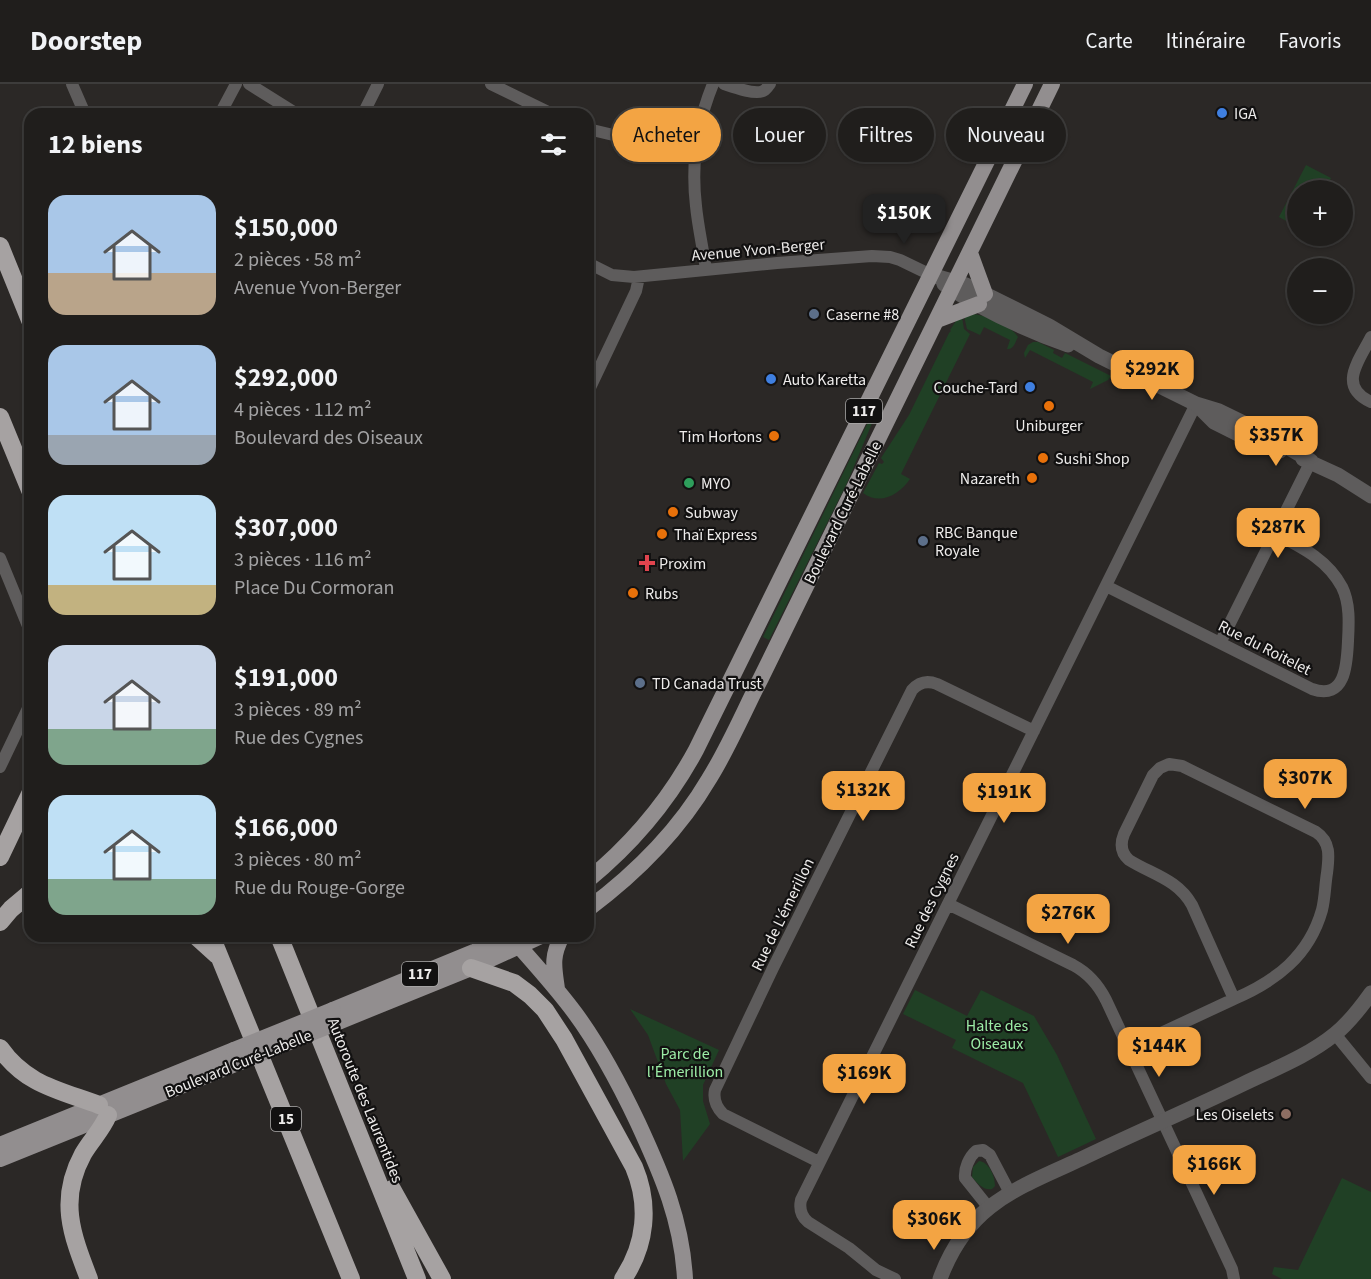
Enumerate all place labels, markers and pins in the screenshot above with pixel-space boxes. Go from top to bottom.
place label: IGA [1234,103,1257,125]
marker: IGA [1215,106,1229,120]
pin: $150K [862,194,946,245]
place label: Caserne #8 [826,304,899,326]
marker: Caserne #8 [807,307,821,321]
pin: $292K [1110,350,1194,401]
place label: Auto Karetta [783,369,866,391]
marker: Auto Karetta [764,372,778,386]
place label: Couche-Tard [933,377,1018,399]
marker: Couche-Tard [1023,380,1037,394]
marker: Uniburger [1042,399,1056,413]
place label: Uniburger [1015,415,1083,437]
pin: $357K [1234,416,1318,467]
place label: Tim Hortons [679,426,762,448]
marker: Tim Hortons [767,429,781,443]
place label: Sushi Shop [1055,448,1130,470]
marker: Sushi Shop [1036,451,1050,465]
place label: Nazareth [960,468,1020,490]
marker: Nazareth [1025,471,1039,485]
place label: MYO [701,473,731,495]
marker: MYO [682,476,696,490]
place label: Subway [685,502,738,524]
marker: Subway [666,505,680,519]
pin: $287K [1236,508,1320,559]
place label: RBC Banque Royale [935,522,1018,562]
place label: Thaï Express [674,524,757,546]
marker: Thaï Express [655,527,669,541]
marker: RBC Banque Royale [916,534,930,548]
place label: Proxim [659,553,706,575]
marker: Proxim [640,556,654,570]
place label: Rubs [645,583,679,605]
marker: Rubs [626,586,640,600]
place label: TD Canada Trust [652,673,762,695]
marker: TD Canada Trust [633,676,647,690]
pin: $307K [1263,759,1347,810]
pin: $132K [821,771,905,822]
pin: $191K [962,773,1046,824]
pin: $276K [1026,894,1110,945]
pin: $144K [1117,1027,1201,1078]
pin: $169K [822,1054,906,1105]
place label: Les Oiselets [1196,1104,1274,1126]
marker: Les Oiselets [1279,1107,1293,1121]
pin: $166K [1172,1145,1256,1196]
pin: $306K [892,1200,976,1251]

